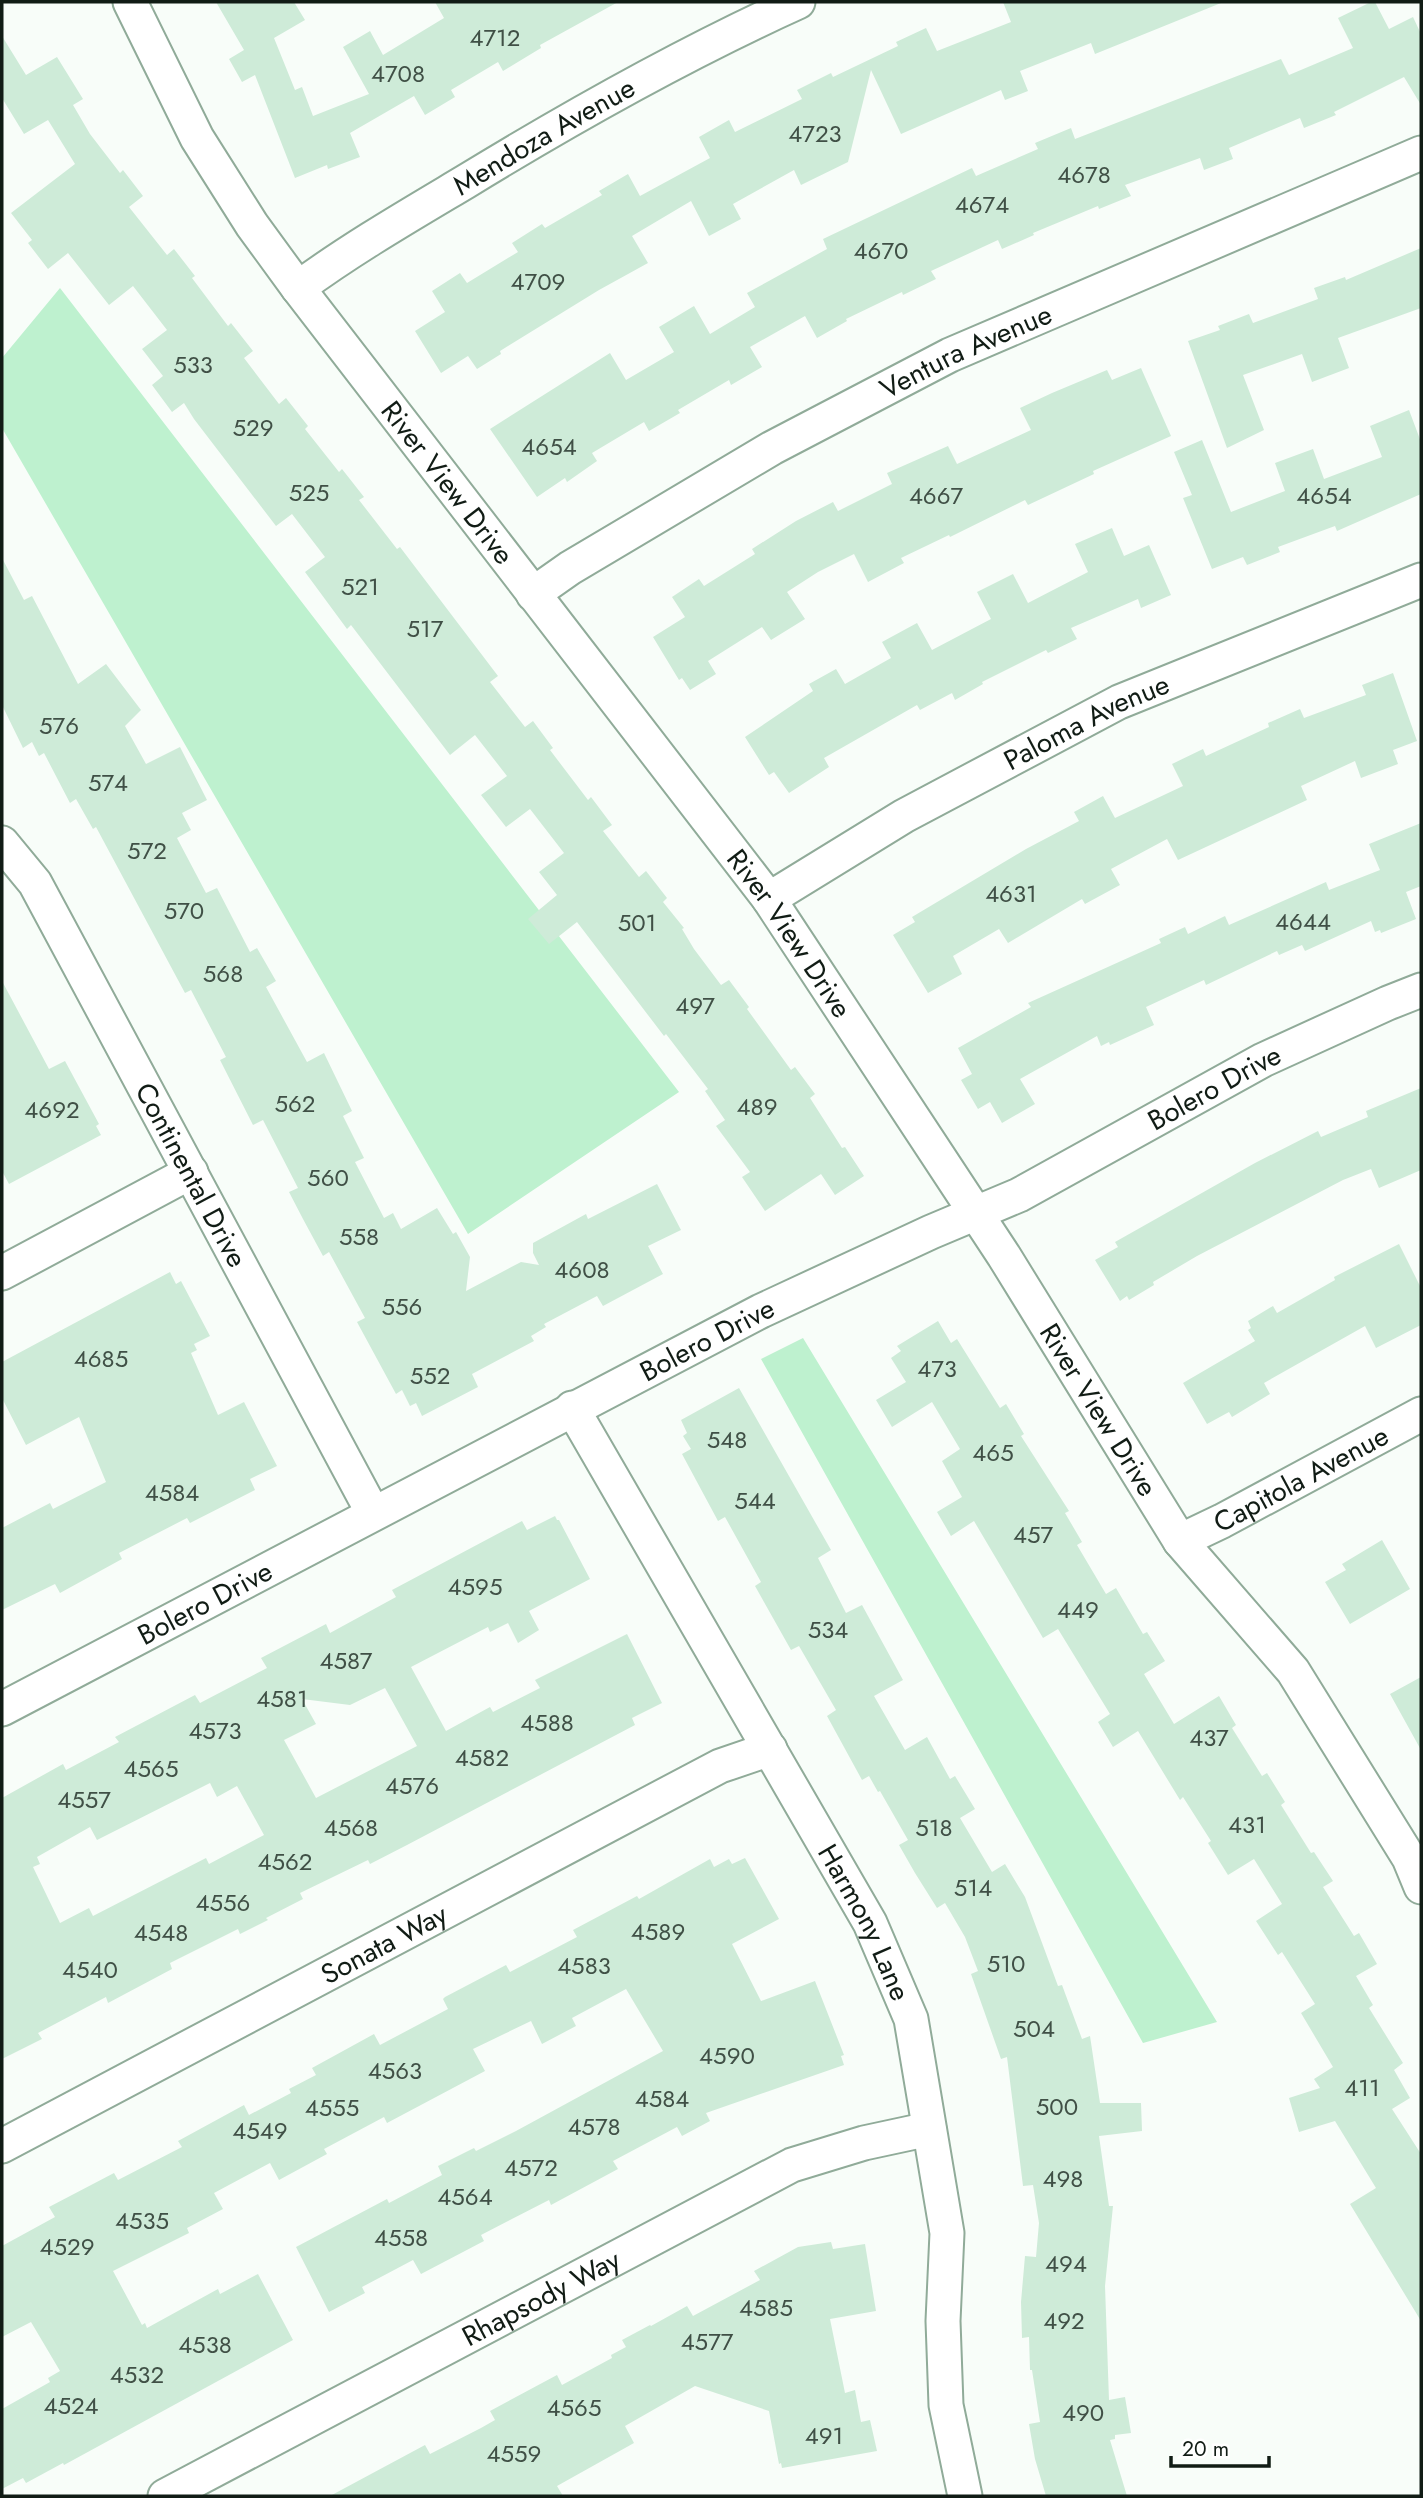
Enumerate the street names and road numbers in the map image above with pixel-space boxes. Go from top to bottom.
street label: Mendoza Avenue [445,67,642,206]
street label: Ventura Avenue [873,294,1058,409]
street label: River View Drive [371,392,524,573]
street label: Paloma Avenue [996,664,1176,781]
street label: River View Drive [717,841,862,1026]
street label: Bolero Drive [1140,1034,1288,1141]
street label: Continental Drive [125,1075,257,1275]
street label: Bolero Drive [633,1288,781,1392]
street label: River View Drive [1029,1315,1168,1504]
street label: Capitola Avenue [1206,1415,1396,1543]
street label: Bolero Drive [130,1551,280,1655]
street label: Harmony Lane [808,1836,921,2007]
street label: Sonata Way [313,1894,455,1995]
street label: Rhapsody Way [455,2239,628,2357]

